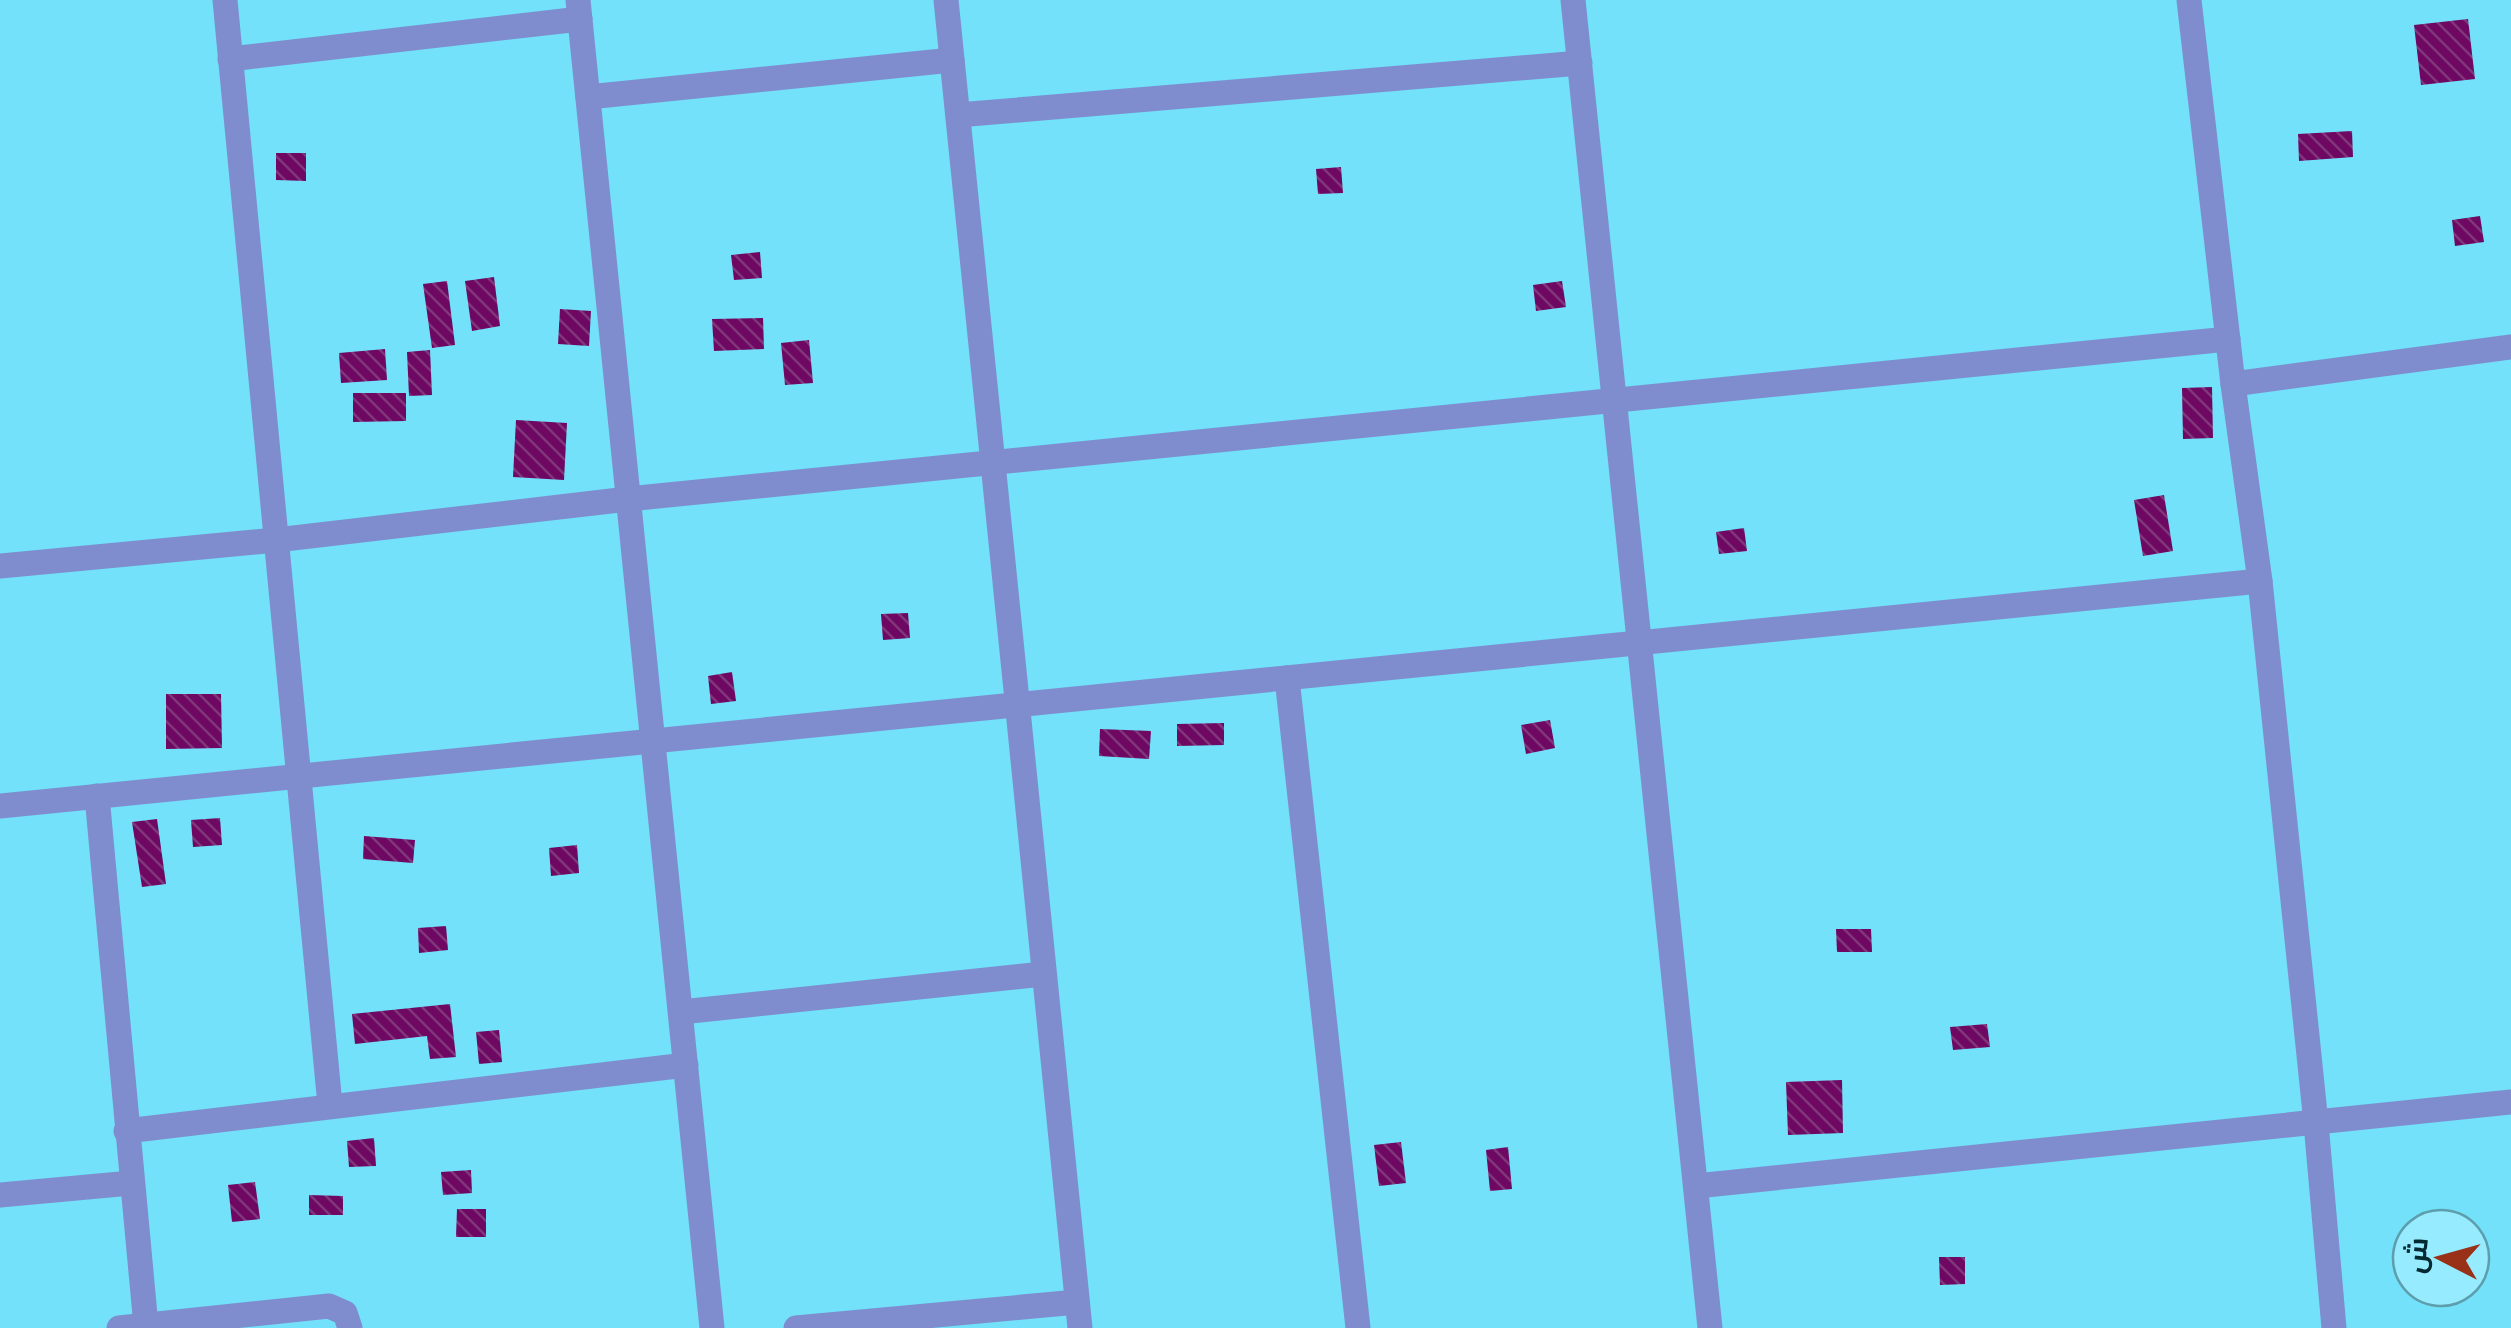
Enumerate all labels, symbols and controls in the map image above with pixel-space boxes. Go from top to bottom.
north arrow [2391,1208,2491,1308]
text: ش [2398,1236,2436,1275]

